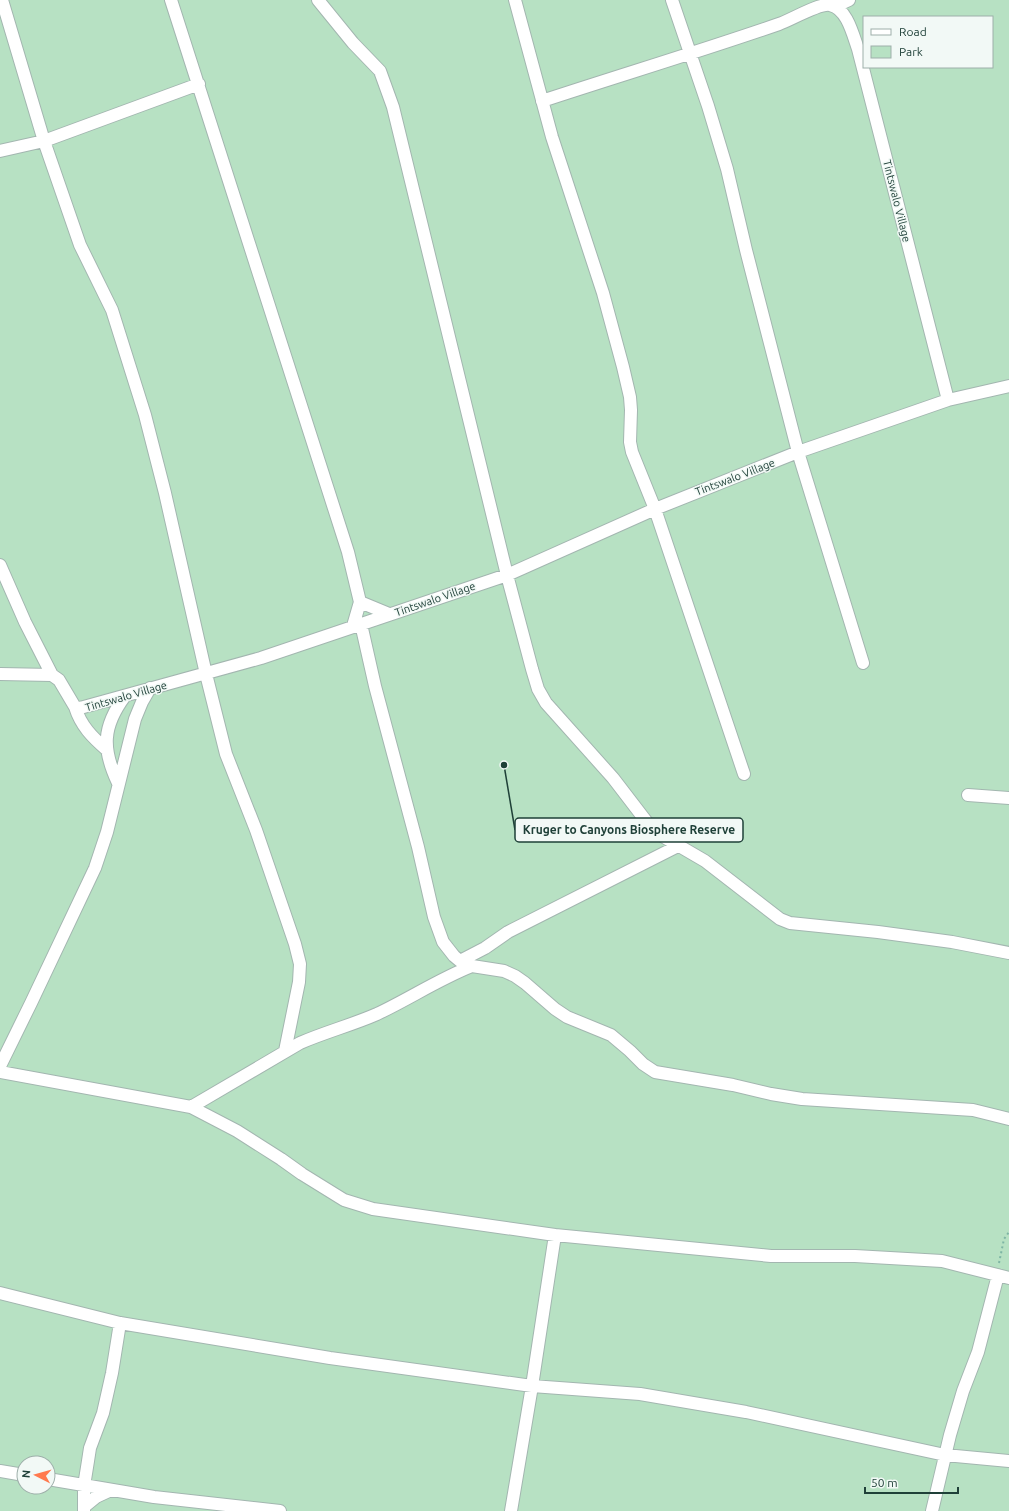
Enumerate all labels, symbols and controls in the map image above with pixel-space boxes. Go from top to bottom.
legend [863,16,993,68]
text: Road [899,25,927,38]
text: Park [899,45,923,58]
street label: Tintswalo Village [881,159,913,243]
street label: Tintswalo Village [694,456,776,498]
street label: Tintswalo Village [393,580,477,618]
street label: Tintswalo Village [84,679,168,713]
callout: Kruger to Canyons Biosphere Reserve [515,818,743,842]
text: Kruger to Canyons Biosphere Reserve [523,823,735,836]
north arrow [16,1455,56,1495]
text: N [20,1469,32,1479]
scale bar [865,1469,958,1495]
text: 50 m [871,1476,898,1489]

